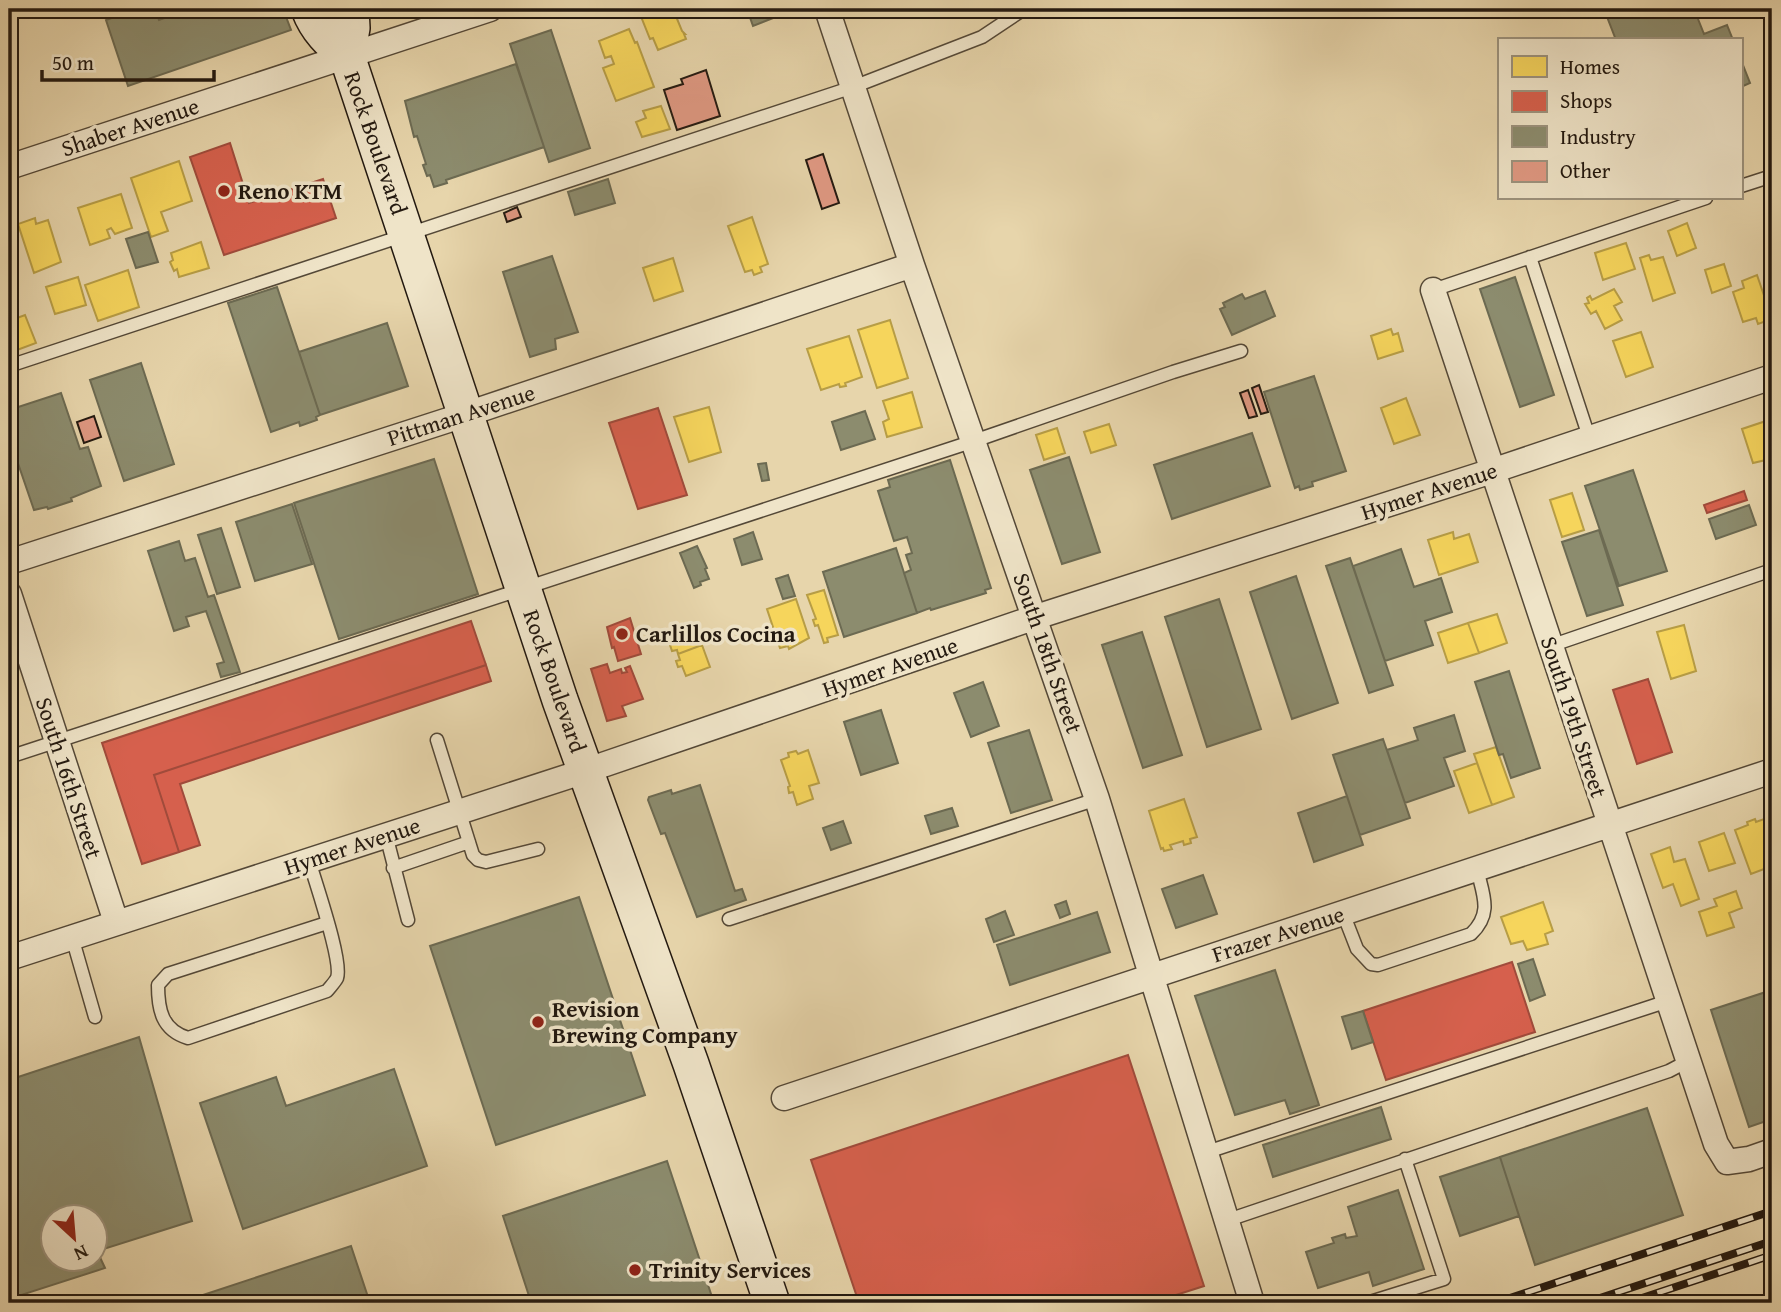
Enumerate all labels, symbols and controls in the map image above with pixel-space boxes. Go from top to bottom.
scale bar [42,38,214,82]
legend [1498,38,1742,200]
text: 50 m [52,47,94,78]
text: Homes [1560,51,1620,82]
street label: Rock Boulevard [337,67,417,220]
text: Shops [1560,85,1612,116]
street label: Shaber Avenue [57,89,203,164]
text: Industry [1560,121,1636,152]
text: Other [1560,155,1611,186]
place label: Reno KTM [238,174,342,207]
marker: Reno KTM [216,183,232,199]
street label: Pittman Avenue [383,375,539,454]
street label: Hymer Avenue [1356,453,1501,528]
street label: South 18th Street [1006,568,1091,738]
street label: Rock Boulevard [516,605,596,758]
place label: Carlillos Cocina [636,617,796,650]
marker: Carlillos Cocina [614,626,630,642]
street label: Hymer Avenue [818,628,962,705]
street label: South 19th Street [1533,632,1616,802]
street label: South 16th Street [28,693,111,863]
street label: Hymer Avenue [279,808,424,883]
street label: Frazer Avenue [1207,897,1348,970]
place label: Revision Brewing Company [552,992,738,1051]
marker: Revision Brewing Company [530,1014,546,1030]
north arrow [38,1204,108,1274]
text: N [69,1238,93,1269]
place label: Trinity Services [649,1253,811,1286]
marker: Trinity Services [627,1262,643,1278]

